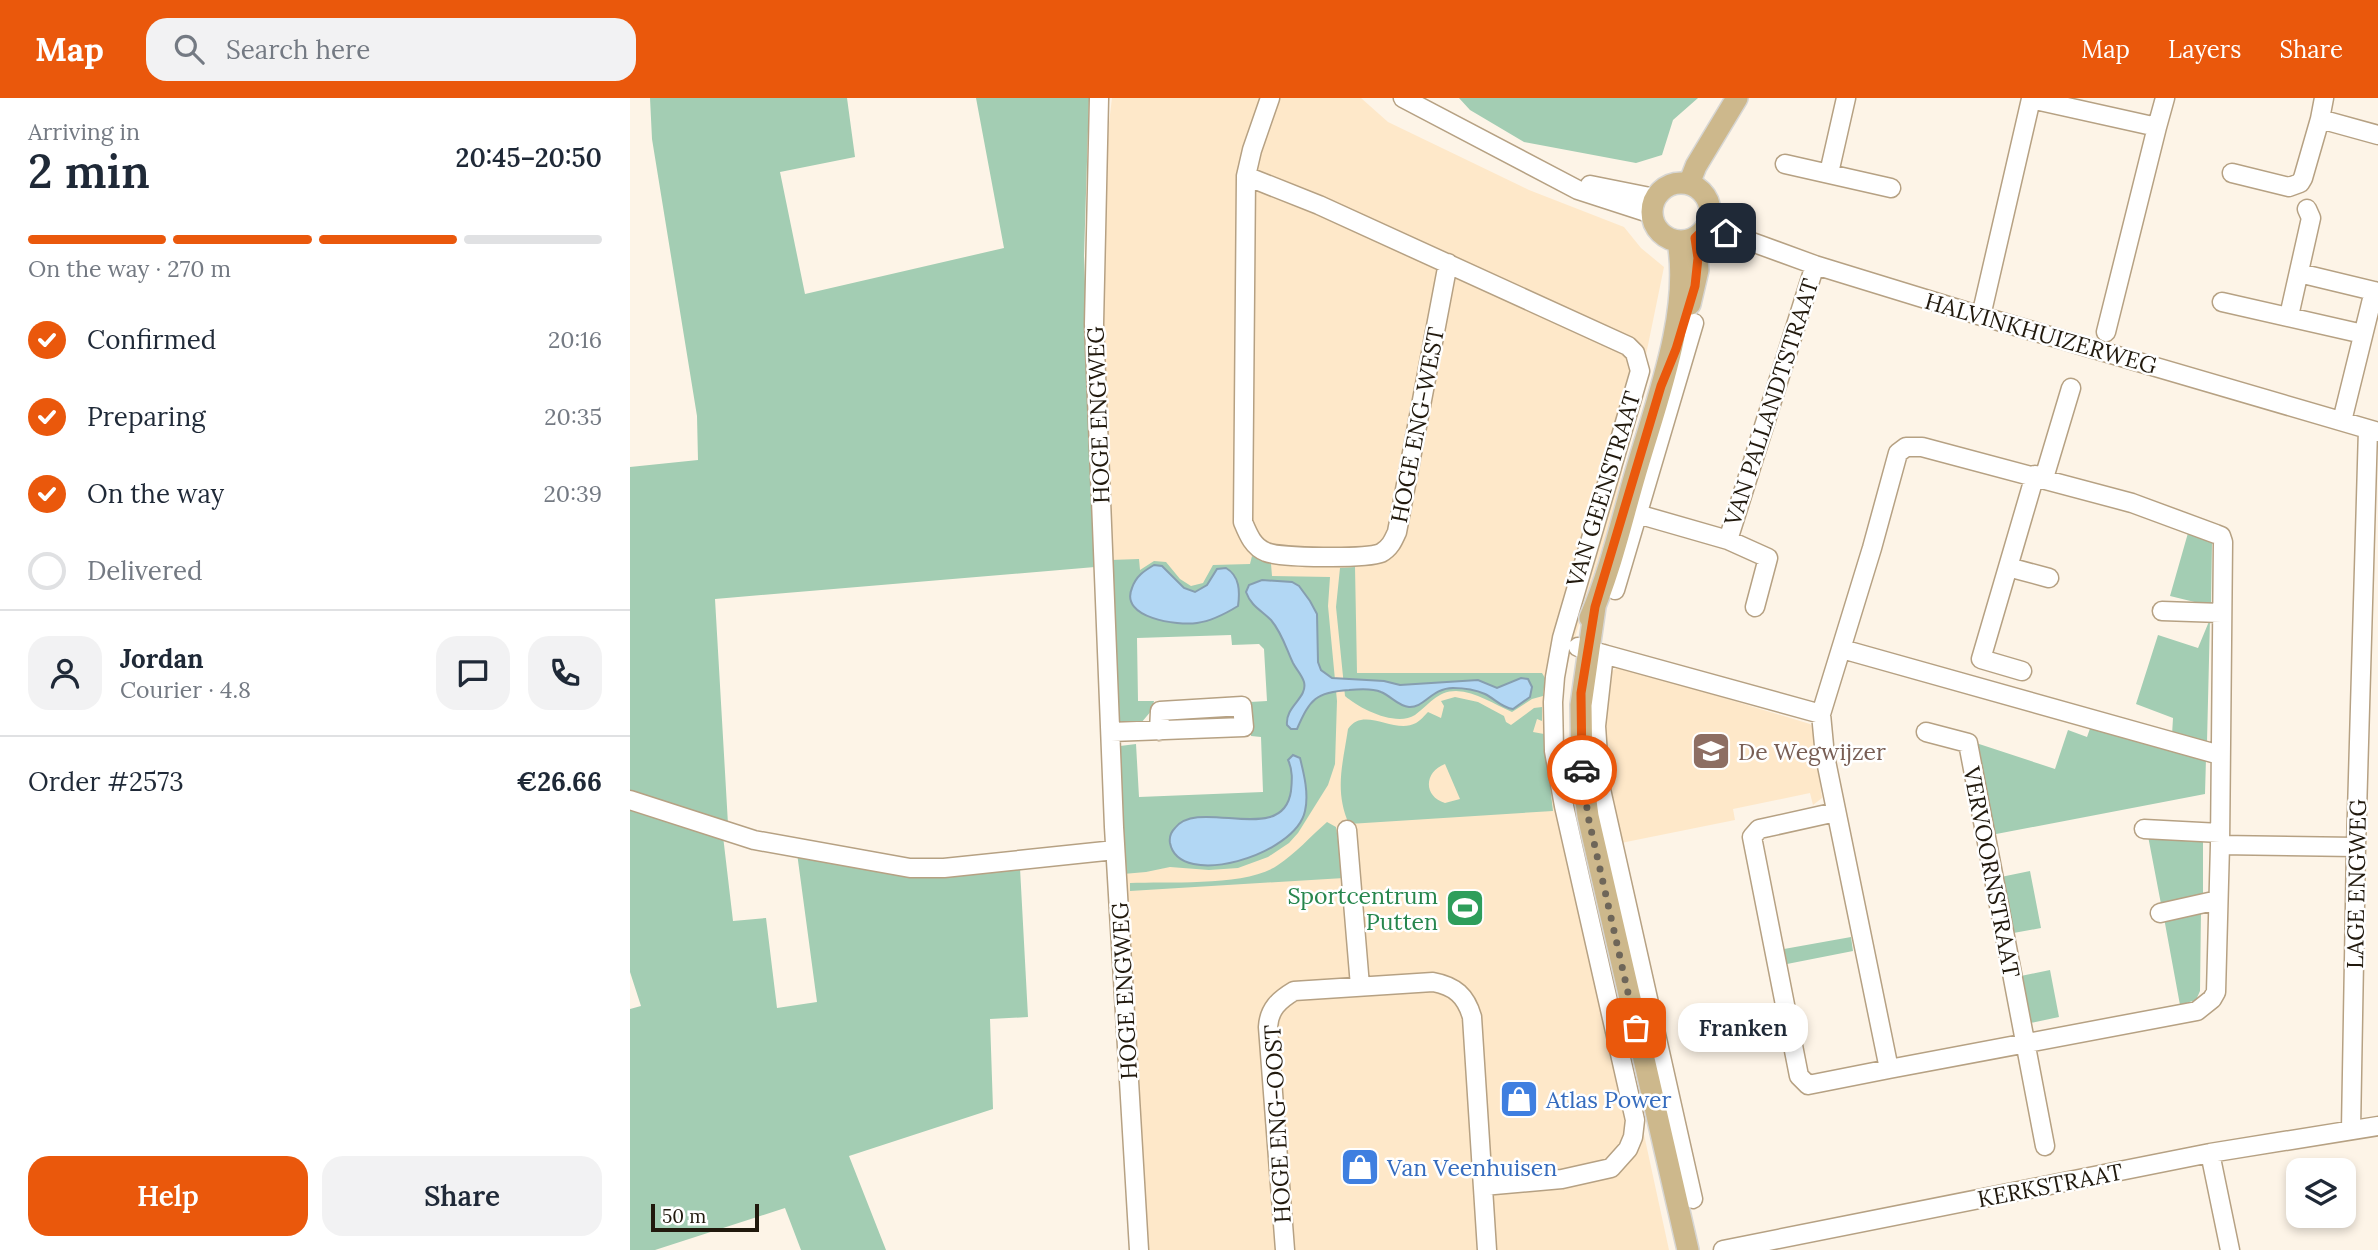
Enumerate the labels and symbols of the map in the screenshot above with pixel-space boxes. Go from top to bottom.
pin [1696,203,1756,263]
street label: VAN PALLANDTSTRAAT [1717,275,1825,530]
street label: HALVINKHUIZERWEG [1922,286,2161,380]
street label: HOGE ENGWEG [1080,325,1116,504]
street label: HOGE ENG-WEST [1384,325,1450,525]
street label: VAN GEENSTRAAT [1559,387,1647,591]
school or university icon: De Wegwijzer [1690,730,1732,772]
courier [1547,735,1617,805]
place label: De Wegwijzer [1738,737,1886,766]
street label: VERVOORNSTRAAT [1957,763,2027,980]
street label: LAGE ENGWEG [2340,798,2372,969]
place label: Sportcentrum Putten [1287,881,1438,936]
sports icon: Sportcentrum Putten [1444,887,1486,929]
street label: HOGE ENGWEG [1105,901,1143,1080]
pin [1606,998,1666,1058]
callout: Franken [1678,1004,1808,1052]
street label: HOGE ENG-OOST [1257,1024,1297,1224]
shop icon: Atlas Power [1498,1078,1540,1120]
place label: Atlas Power [1545,1085,1672,1114]
shop icon: Van Veenhuisen [1339,1146,1381,1188]
place label: Van Veenhuisen [1386,1153,1557,1182]
street label: KERKSTRAAT [1975,1157,2125,1213]
scale bar [651,1201,760,1233]

